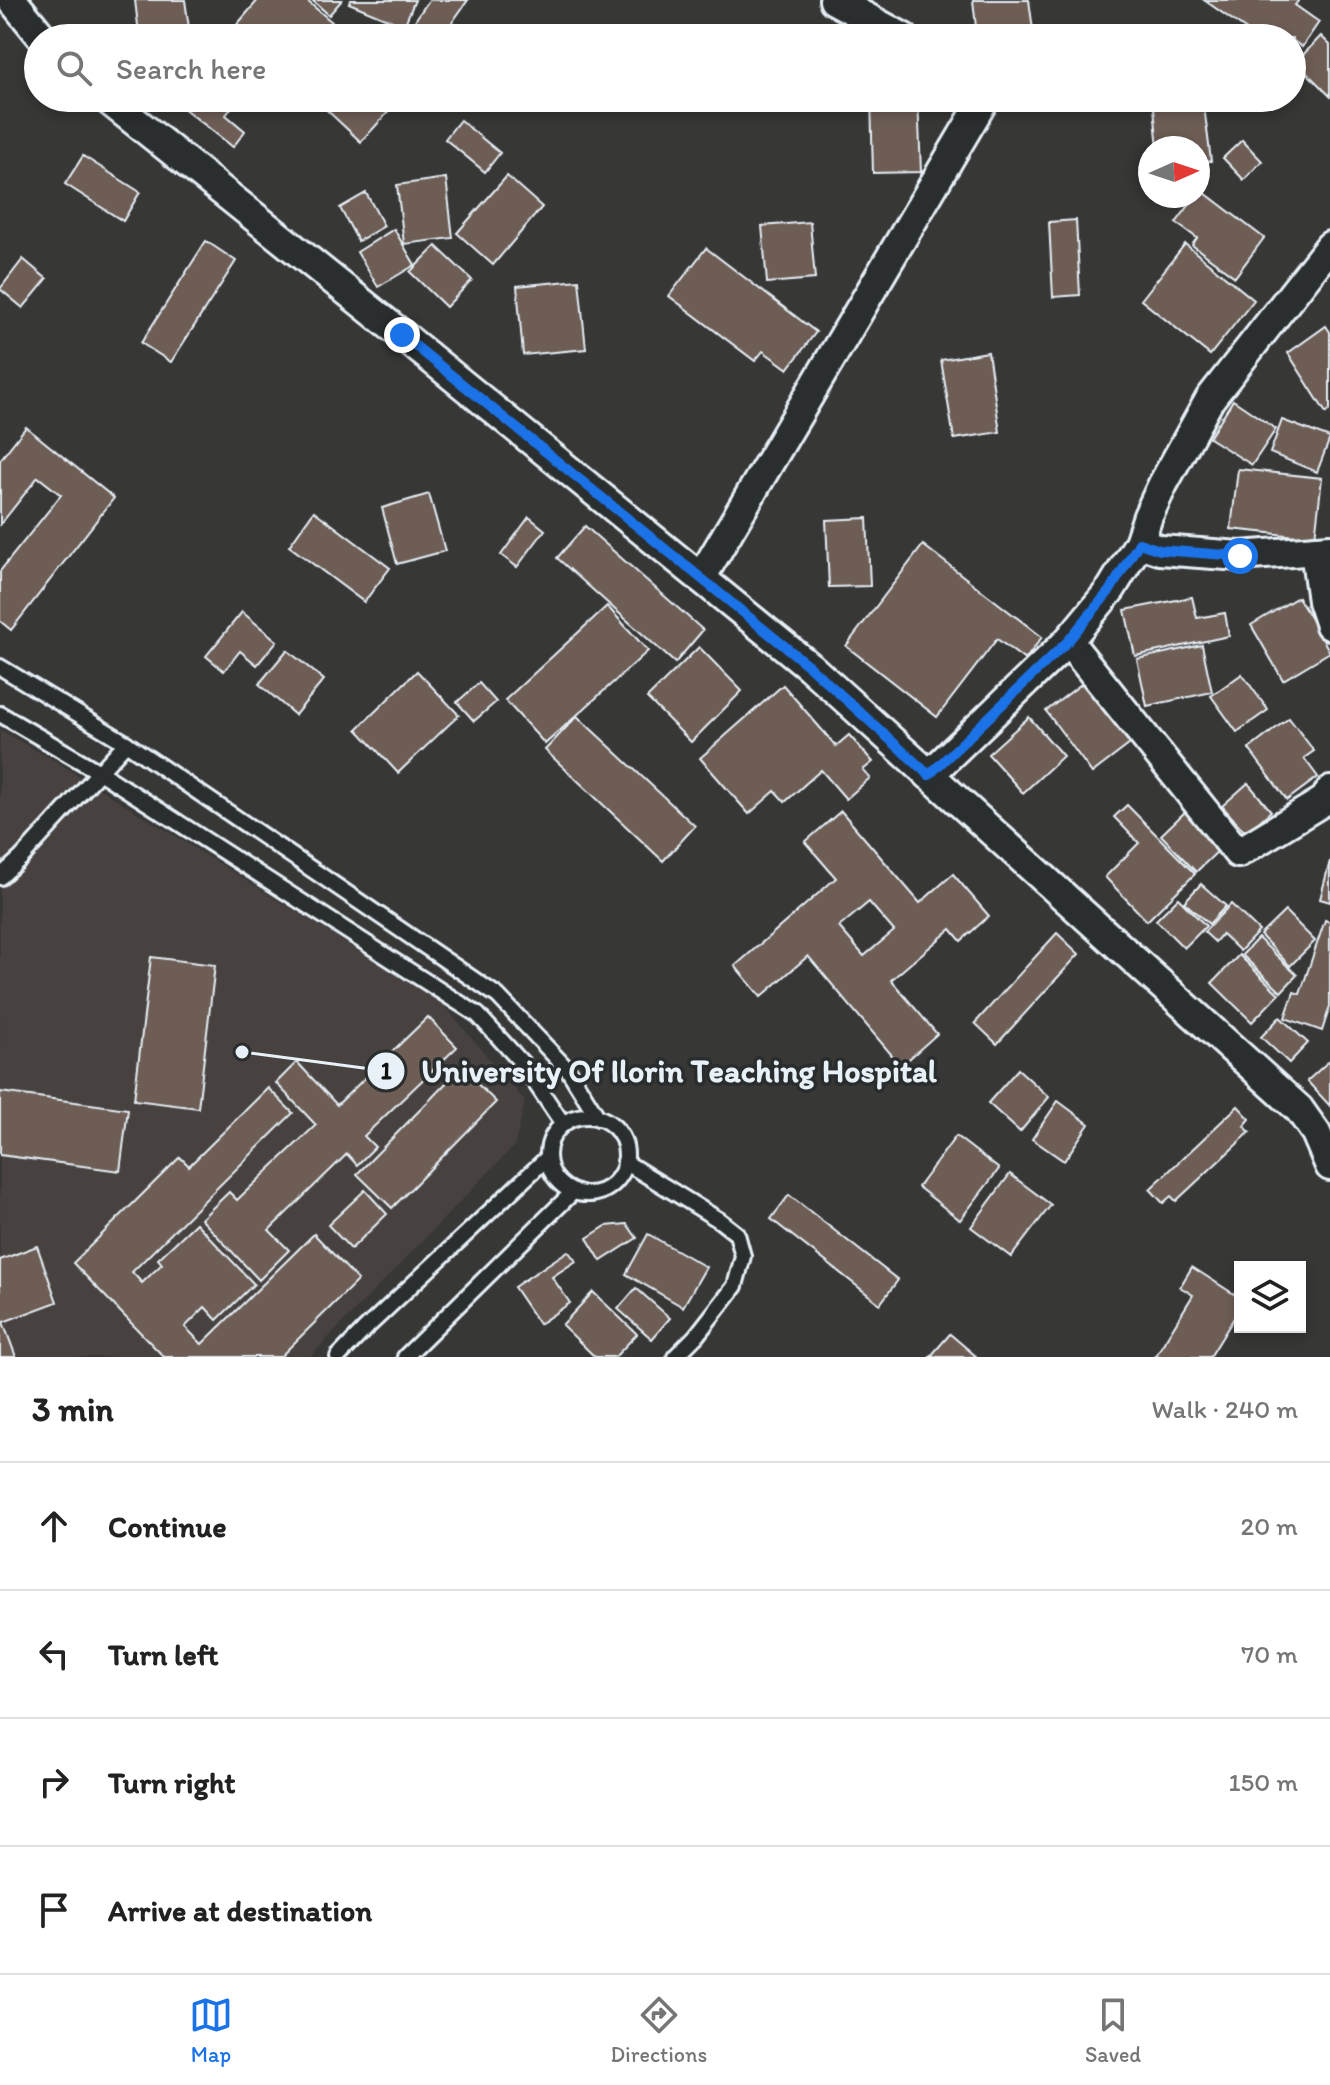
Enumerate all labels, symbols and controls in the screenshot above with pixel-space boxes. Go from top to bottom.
search box [24,24,1306,112]
icon: search [52,46,96,90]
text: Search here [116,50,266,87]
north arrow [1138,136,1210,208]
route end [384,317,420,353]
route start [1222,538,1258,574]
callout: University Of Ilorin Teaching Hospital [366,1043,952,1099]
text: University Of Ilorin Teaching Hospital [421,1052,938,1090]
text: 1 [380,1056,392,1085]
map controls [1234,1261,1306,1333]
button: layers [1234,1261,1306,1333]
text: 3 min [32,1389,114,1430]
text: Walk · 240 m [1152,1393,1298,1425]
icon: ahead [32,1504,76,1548]
text: Continue [108,1508,227,1545]
text: 20 m [1241,1510,1298,1542]
icon: left [32,1632,76,1676]
text: Turn left [108,1636,219,1673]
text: 70 m [1241,1638,1298,1670]
icon: right [32,1760,76,1804]
text: Turn right [108,1764,236,1801]
text: 150 m [1229,1766,1298,1798]
icon: arrive [32,1888,76,1932]
text: Arrive at destination [108,1892,372,1929]
tab: Map [189,1993,233,2068]
tab: Directions [611,1993,707,2068]
tab: Saved [1085,1993,1141,2068]

